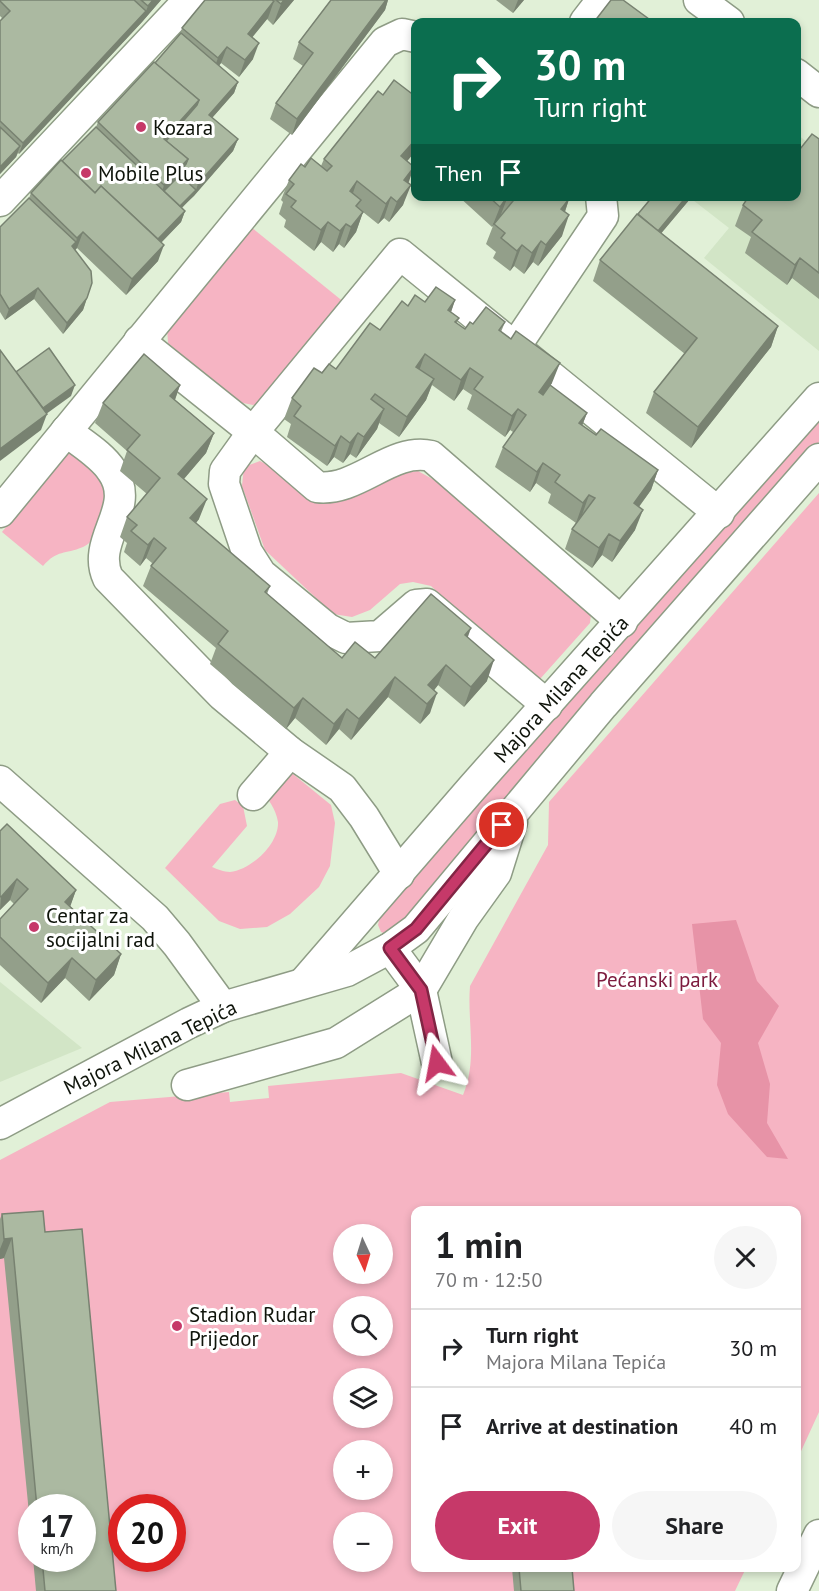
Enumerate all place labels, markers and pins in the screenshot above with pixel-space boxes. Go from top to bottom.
place label: Kozara [153,114,213,141]
marker: Kozara [134,120,148,134]
place label: Mobile Plus [98,160,203,187]
marker: Mobile Plus [79,166,93,180]
pin [476,799,527,850]
place label: Centar za socijalni rad [46,902,155,953]
marker: Centar za socijalni rad [27,920,41,934]
place label: Stadion Rudar Prijedor [189,1301,315,1352]
marker: Stadion Rudar Prijedor [170,1319,184,1333]

